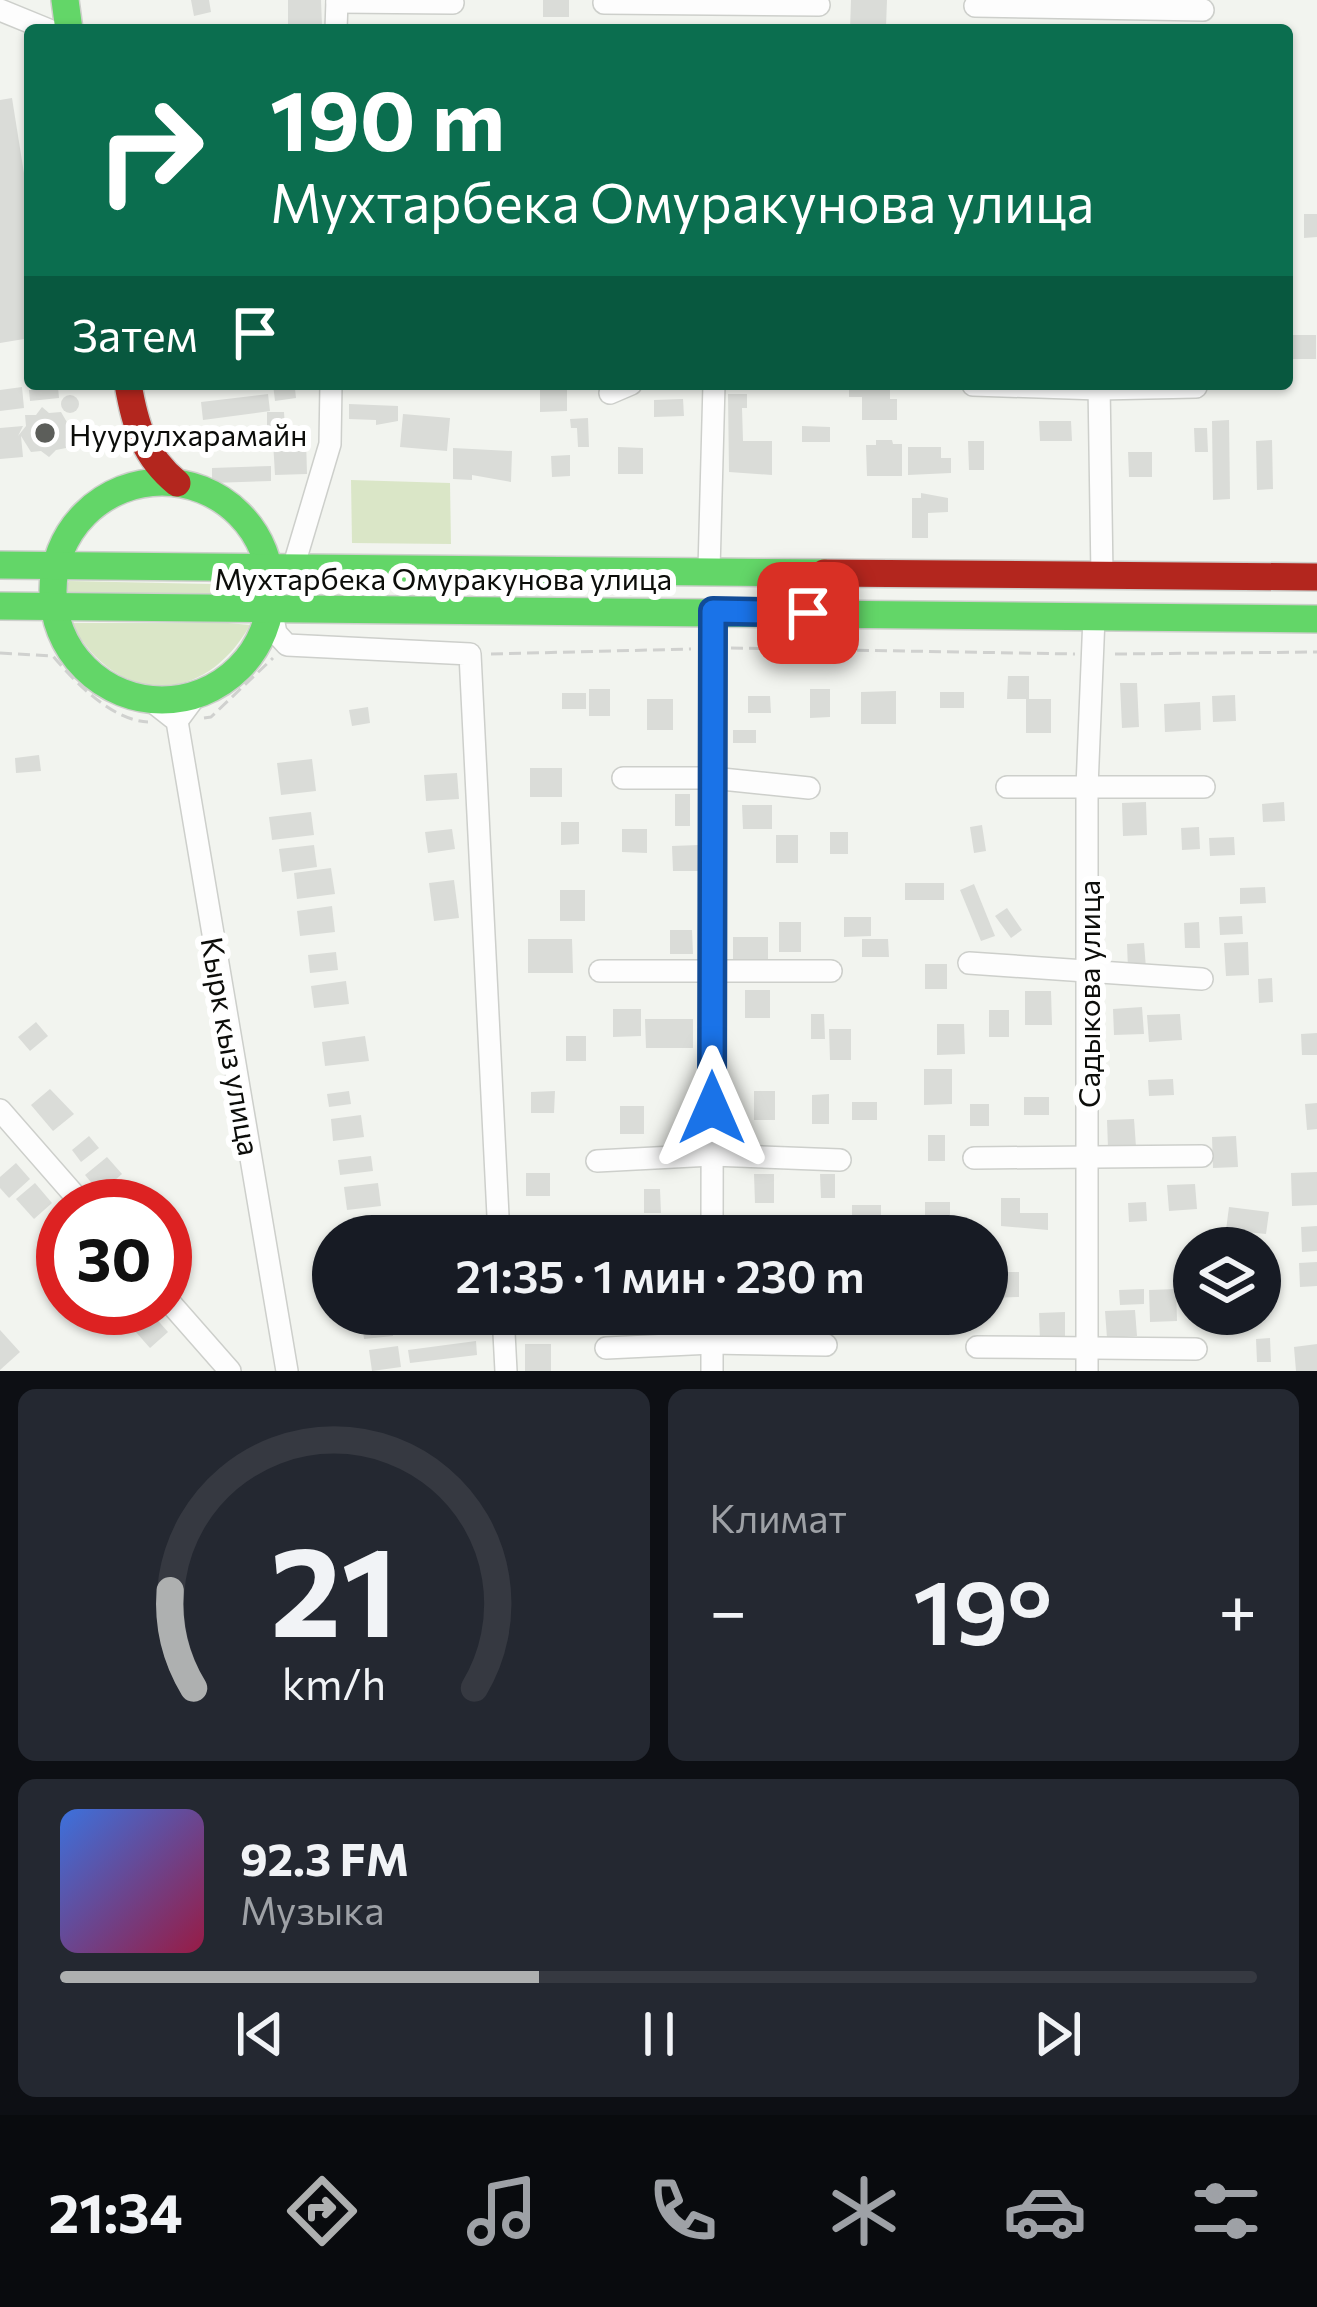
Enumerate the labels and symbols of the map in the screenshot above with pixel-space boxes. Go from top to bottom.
place label: Нуурулхарамайн [69,415,307,452]
marker: Нуурулхарамайн [32,420,58,446]
street label: Мухтарбека Омуракунова улица [214,559,672,596]
pin [757,562,859,664]
street label: Садыкова улица [1069,880,1106,1108]
street label: Кырк кыз улица [195,934,269,1158]
position arrow [649,1045,775,1171]
speed limit sign: 30 [36,1179,192,1335]

